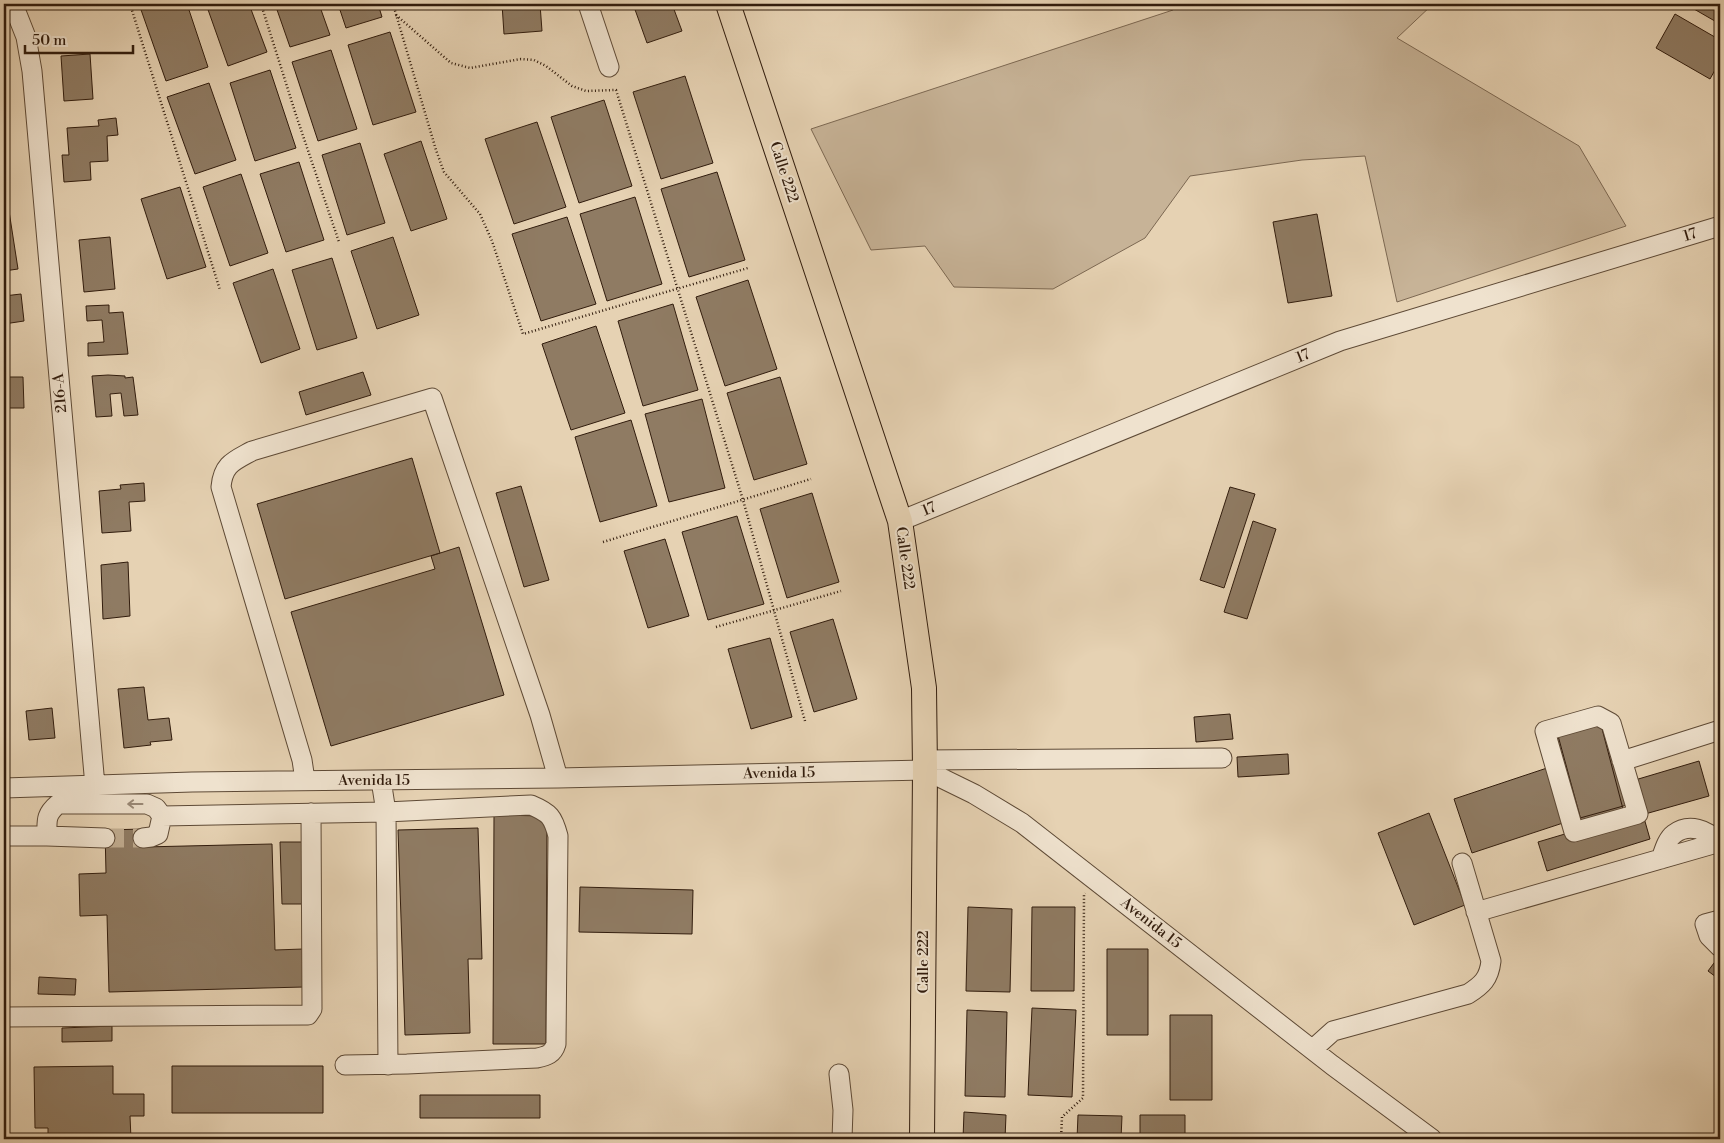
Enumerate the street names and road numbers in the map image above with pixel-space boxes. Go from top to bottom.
street label: Calle 222 [765,139,803,205]
street label: 17 [1681,224,1700,246]
street label: 17 [1293,345,1313,367]
street label: 216-A [49,372,71,414]
street label: 17 [919,498,939,520]
street label: Calle 222 [891,525,919,591]
street label: Avenida 15 [742,763,815,783]
street label: Avenida 15 [337,771,410,790]
street label: Avenida 15 [1116,893,1185,953]
street label: Calle 222 [914,930,933,994]

